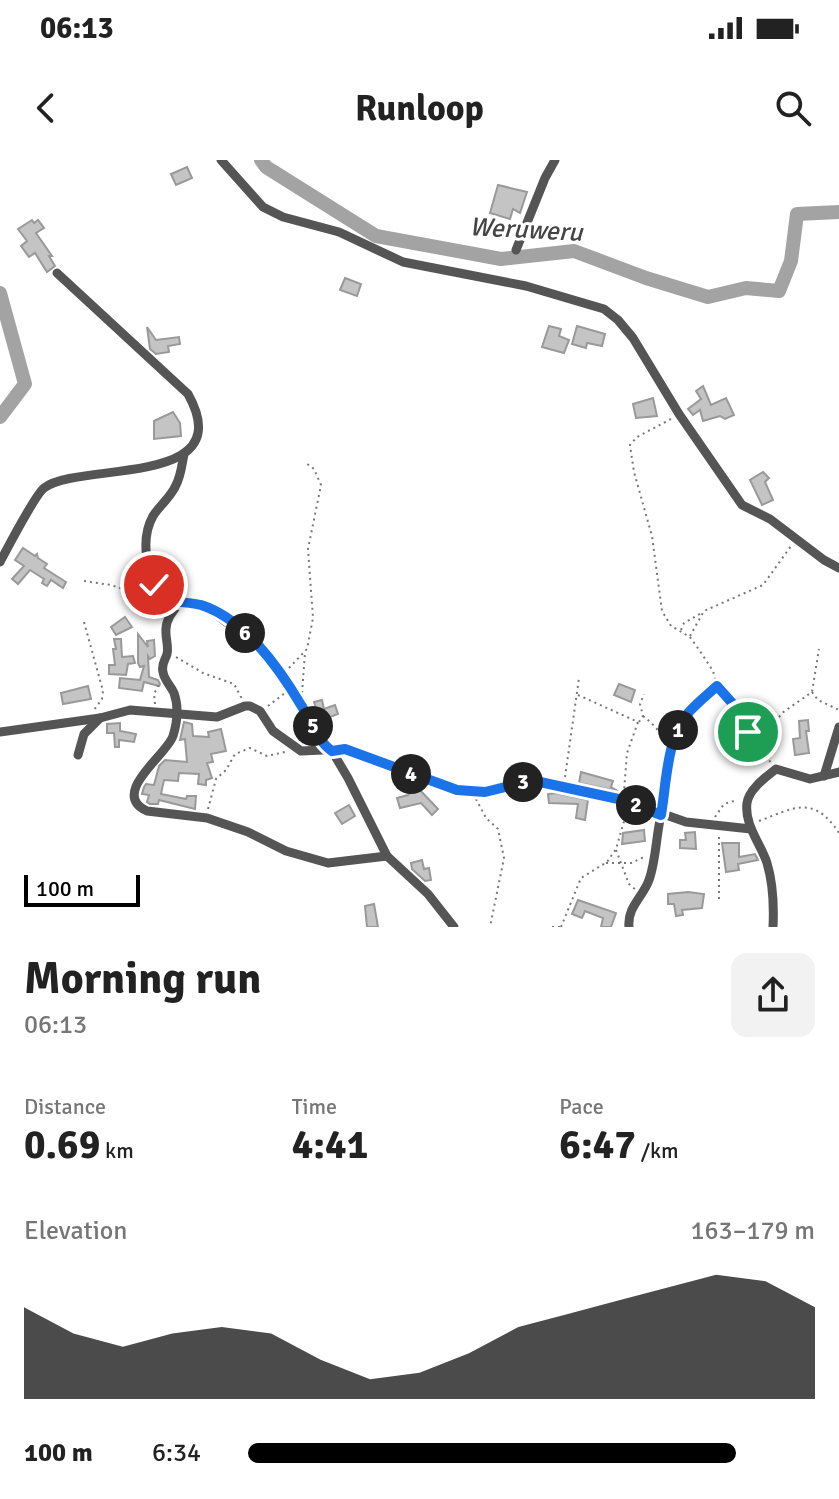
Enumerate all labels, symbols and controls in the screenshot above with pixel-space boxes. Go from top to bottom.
text: 06:13 [40,10,114,47]
icon: back [24,86,68,130]
text: Runloop [355,86,484,131]
icon: search [771,86,815,130]
water label: Weruweru [469,211,585,249]
pin [120,551,188,619]
icon: check [132,563,176,607]
pin: 6 [225,613,265,653]
text: 6 [239,619,251,646]
pin [714,698,782,766]
pin: 5 [293,706,333,746]
pin: 1 [658,710,698,750]
icon: arrive [726,710,770,754]
text: 5 [307,712,319,739]
text: 1 [672,716,684,743]
pin: 4 [391,754,431,794]
text: 4 [405,760,417,787]
pin: 3 [503,762,543,802]
text: 3 [517,768,529,795]
pin: 2 [616,785,656,825]
text: 2 [630,791,642,818]
scale bar [24,871,140,907]
text: 100 m [36,875,94,902]
text: Morning run [24,952,261,1006]
button: share [731,953,815,1037]
text: 06:13 [24,1009,87,1041]
text: Distance [24,1093,106,1120]
text: Time [292,1093,337,1120]
text: Pace [559,1093,604,1120]
text: 0.69 [24,1120,100,1170]
text: 4:41 [292,1120,368,1170]
text: 6:47 [559,1120,636,1170]
text: km [100,1137,134,1164]
text: /km [636,1137,679,1164]
text: Elevation [24,1215,128,1247]
text: 163–179 m [691,1215,815,1247]
text: 100 m [24,1437,93,1469]
text: 6:34 [152,1437,201,1469]

